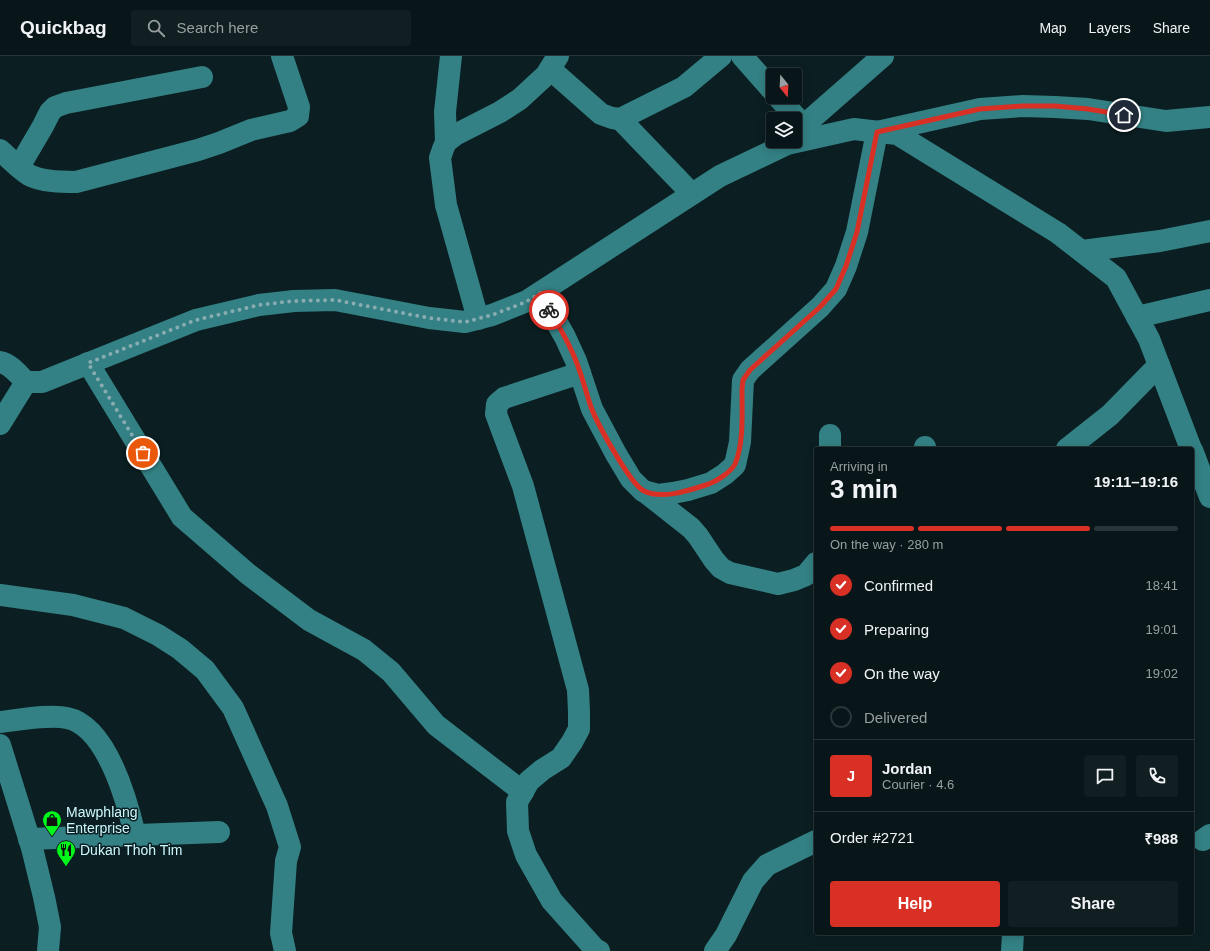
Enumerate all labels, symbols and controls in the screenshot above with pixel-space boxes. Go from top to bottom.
search box [131,10,411,46]
text: Quickbag [20,17,107,38]
icon: search [145,17,167,39]
text: Search here [177,19,258,36]
text: Map [1039,20,1067,36]
text: Layers [1089,20,1131,36]
text: Share [1153,20,1190,36]
north arrow [766,68,802,104]
map controls [766,68,802,148]
pin [1107,98,1141,132]
icon: home [1113,104,1135,126]
button: layers [766,112,802,148]
courier [529,290,569,330]
icon: bike [538,299,560,321]
pin [126,436,160,470]
icon: bag [132,442,154,464]
text: Arriving in [830,459,888,474]
text: 19:11–19:16 [1094,473,1178,490]
text: 3 min [830,474,898,504]
text: On the way · 280 m [830,537,943,552]
icon: check [830,574,852,596]
text: Confirmed [864,577,933,594]
text: 18:41 [1145,578,1178,593]
icon: check [830,618,852,640]
text: Preparing [864,621,929,638]
text: 19:01 [1145,622,1178,637]
icon: check [830,662,852,684]
text: On the way [864,665,940,682]
text: 19:02 [1145,666,1178,681]
text: Delivered [864,709,927,726]
button: chat [1084,755,1126,797]
button: phone [1136,755,1178,797]
text: Jordan [882,760,932,777]
text: J [847,767,855,784]
text: Courier · 4.6 [882,777,954,792]
place label: Mawphlang Enterprise [66,804,138,836]
shop icon: Mawphlang Enterprise [41,809,63,837]
text: Order #2721 [830,829,914,846]
text: ₹988 [1144,830,1178,847]
restaurant icon: Dukan Thoh Tim [55,839,77,867]
place label: Dukan Thoh Tim [80,842,182,858]
button: Help [830,881,1000,927]
button: Share [1008,881,1178,927]

